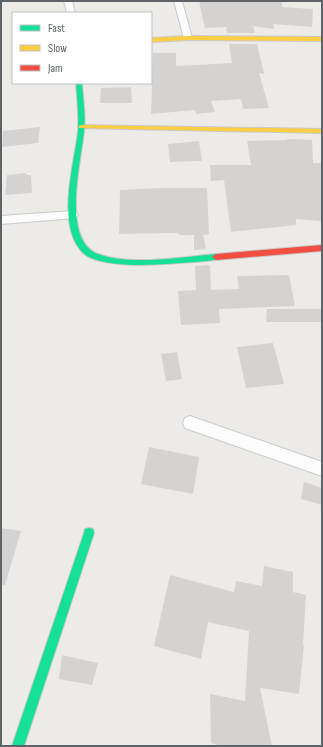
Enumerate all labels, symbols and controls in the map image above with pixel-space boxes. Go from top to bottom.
legend [12,12,152,84]
text: Fast [48,21,65,36]
text: Slow [48,41,67,56]
text: Jam [47,61,63,76]

